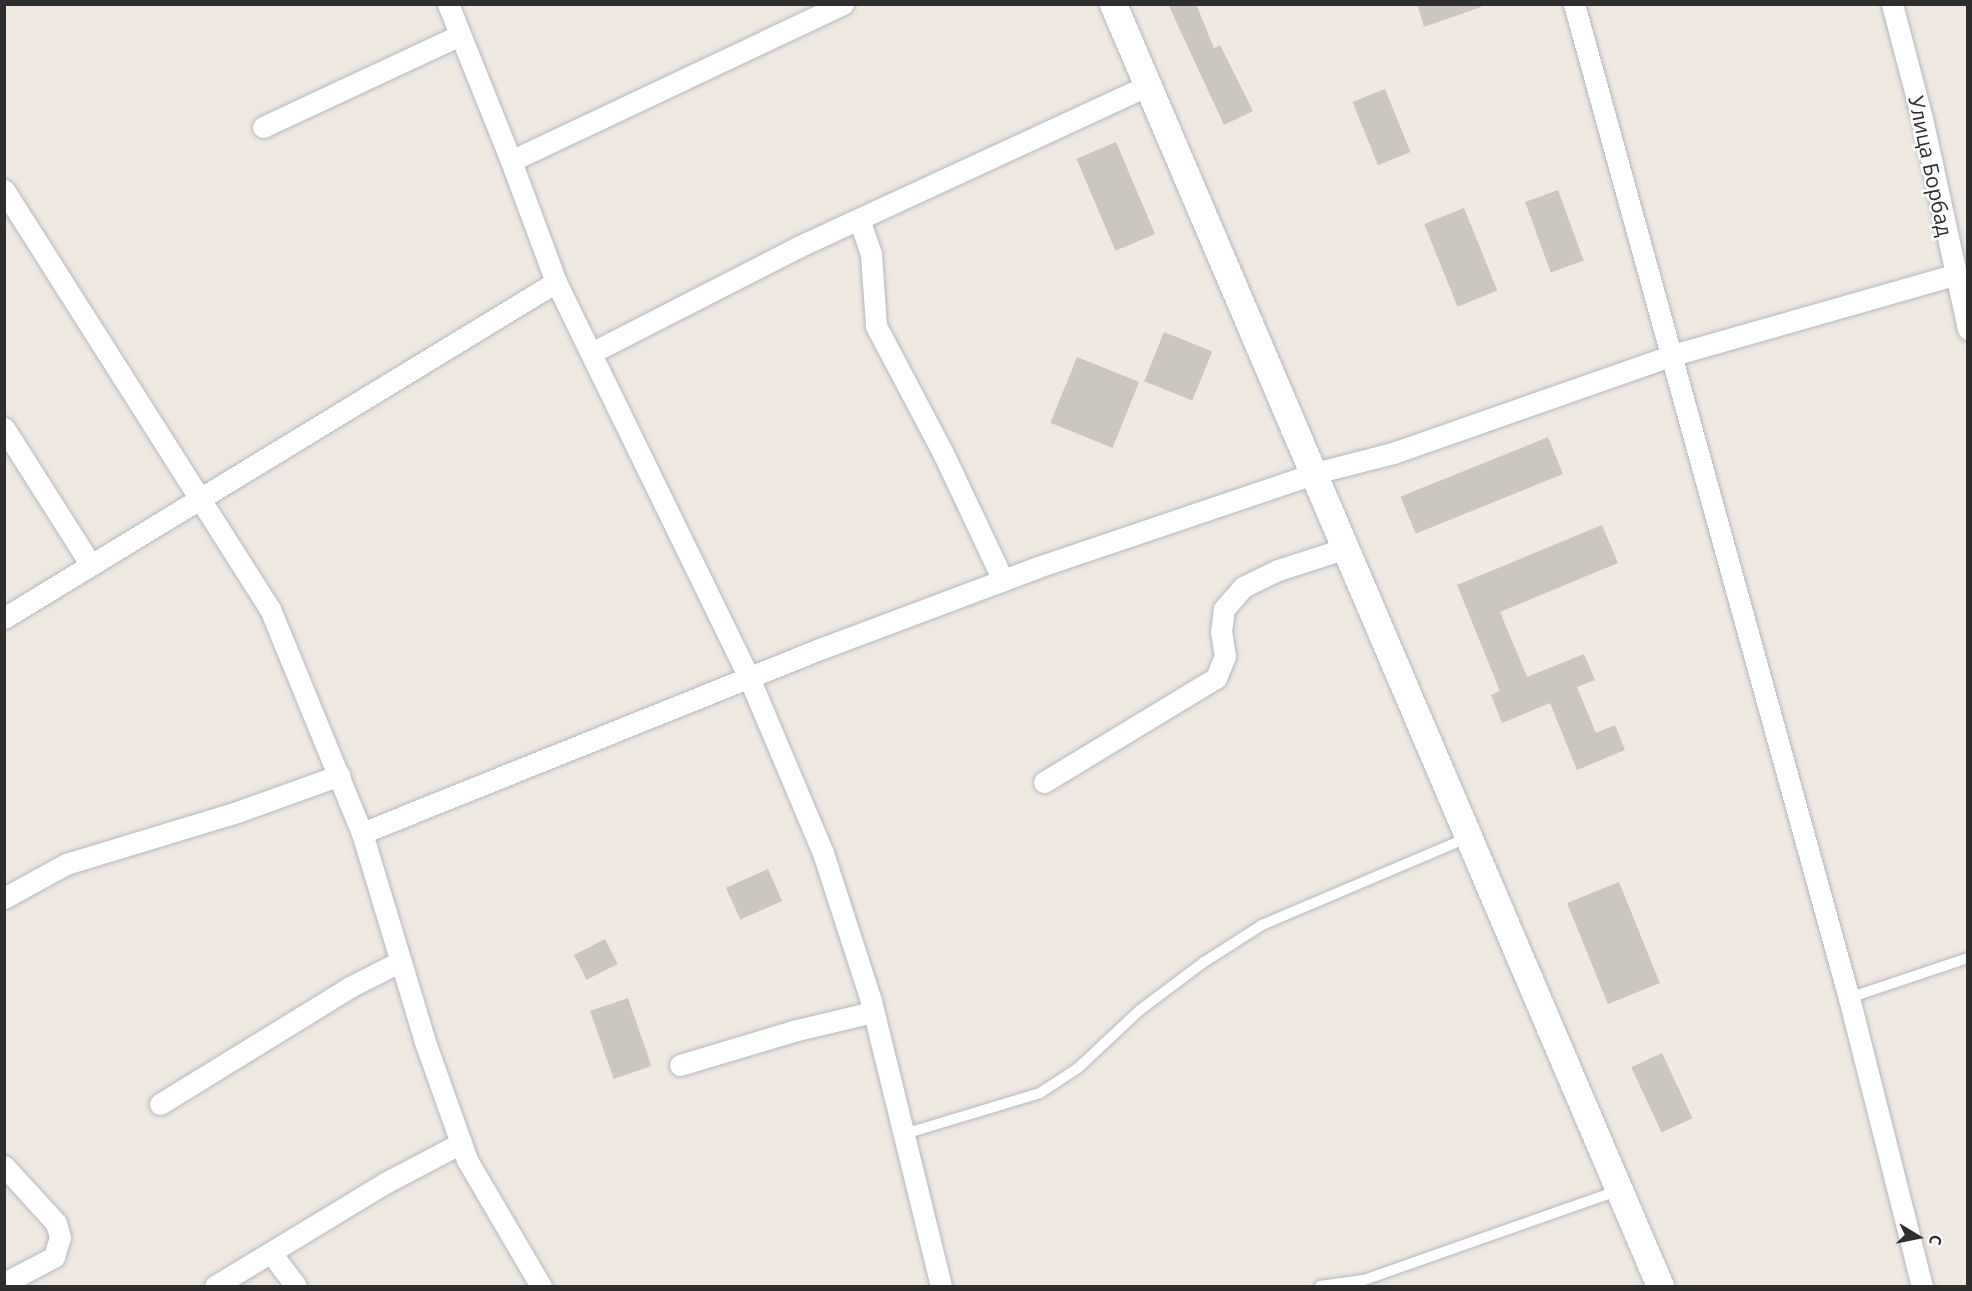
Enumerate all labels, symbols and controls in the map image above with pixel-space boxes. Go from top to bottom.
street label: Улица Борбад [1904,93,1958,239]
north arrow [1888,1207,1948,1267]
text: С [1924,1233,1947,1247]

